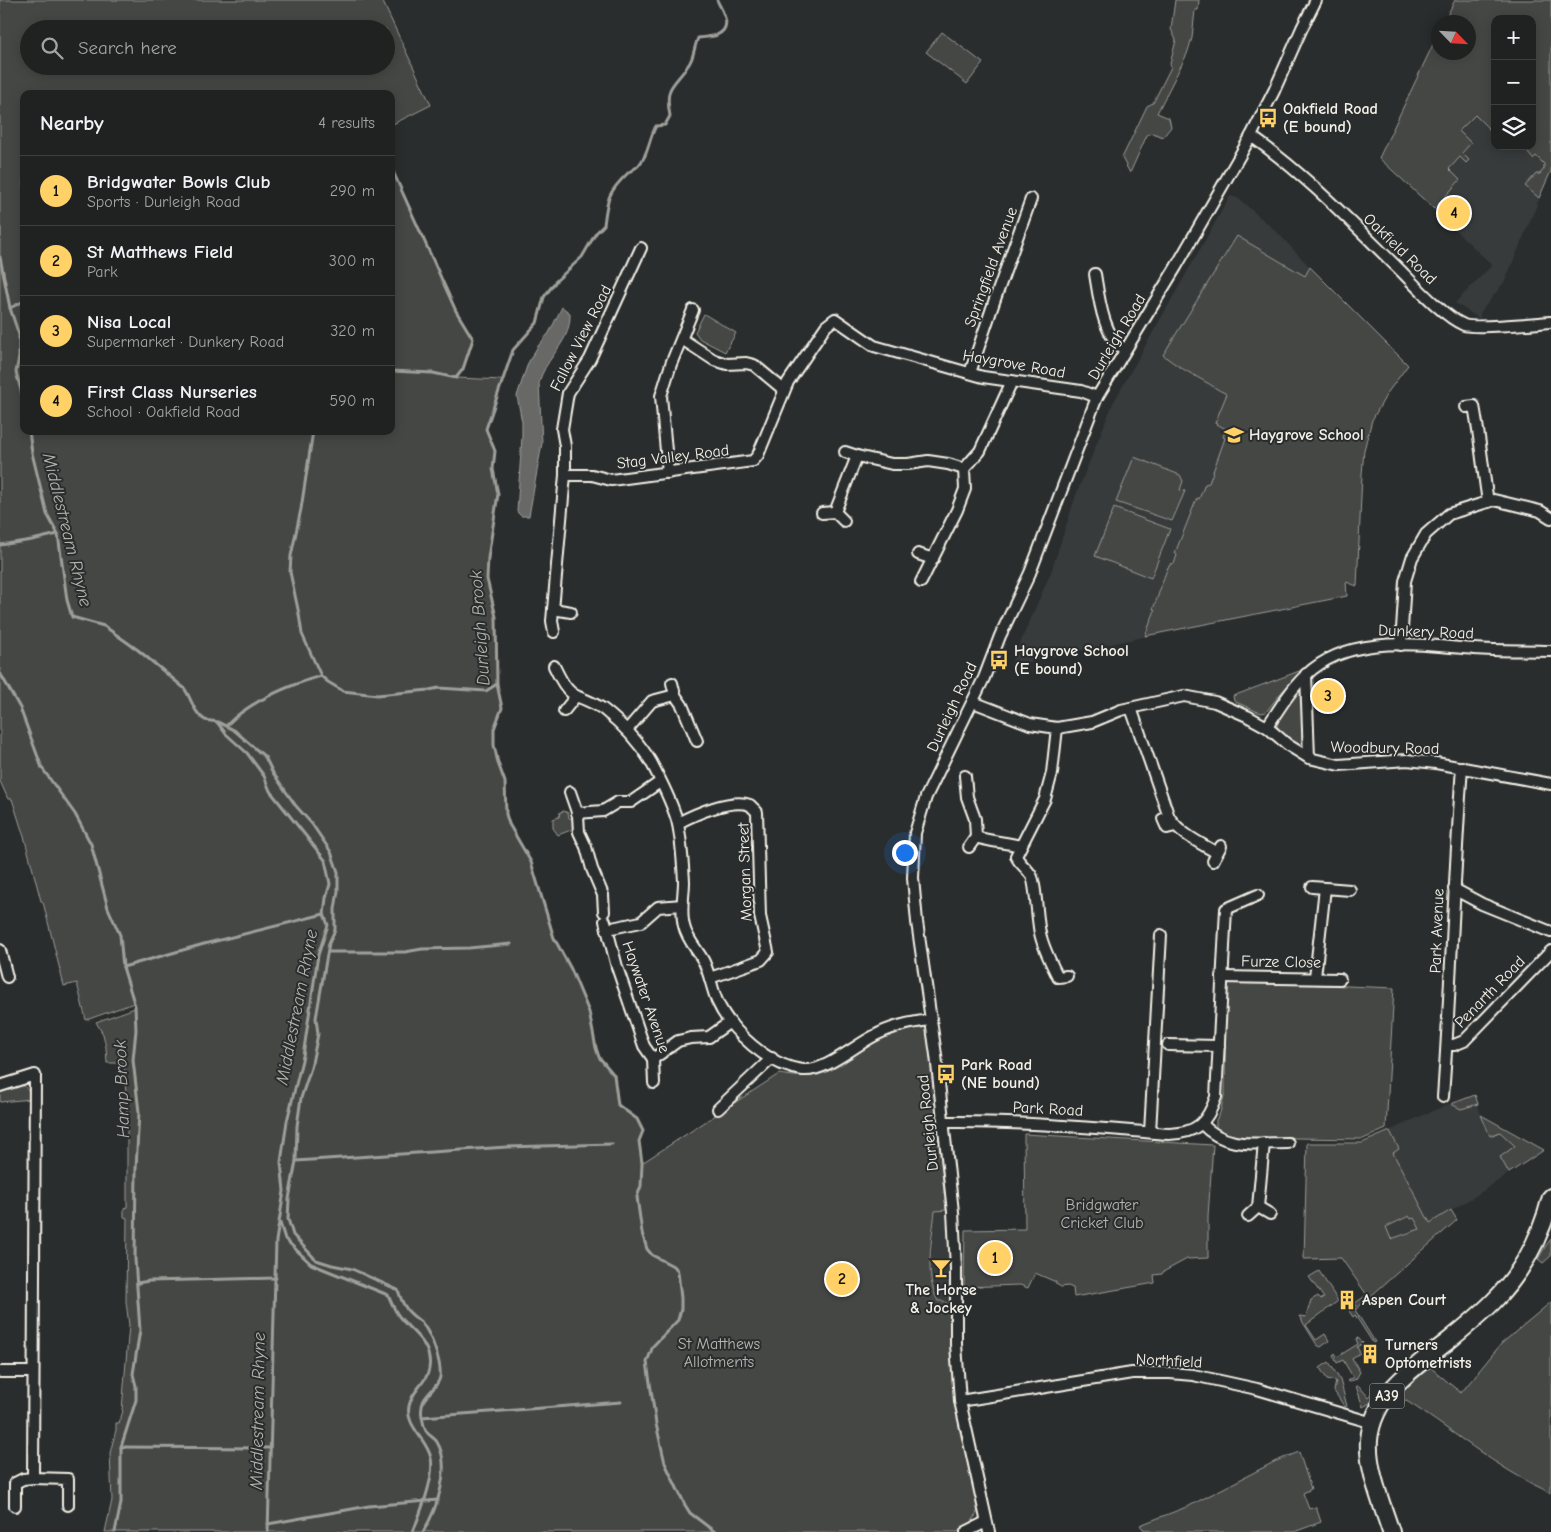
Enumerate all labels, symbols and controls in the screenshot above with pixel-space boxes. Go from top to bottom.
north arrow [1431,15,1476,60]
map controls [1491,15,1536,150]
button: + [1491,15,1536,60]
search box [20,20,395,75]
icon: search [38,34,66,62]
text: Search here [78,37,177,59]
button: − [1491,60,1536,105]
place label: Oakfield Road (E bound) [1283,100,1378,136]
button: layers [1491,105,1536,150]
bus stop icon: Oakfield Road (E bound) [1257,107,1279,129]
text: Nearby [40,111,104,135]
text: 4 results [318,114,375,132]
text: Bridgwater Bowls Club [87,171,270,193]
text: 1 [53,182,59,200]
text: 290 m [330,182,375,200]
text: Sports · Durleigh Road [87,193,241,211]
pin: 4 [1438,194,1470,232]
street label: Springfield Avenue [961,204,1021,330]
street label: Oakfield Road [1360,210,1440,288]
text: St Matthews Field [87,241,233,263]
text: 2 [52,252,60,270]
text: 300 m [329,252,375,270]
text: Park [87,263,118,281]
street label: Fallow View Road [547,282,615,394]
street label: Durleigh Road [1084,291,1150,383]
text: Nisa Local [87,311,171,333]
text: 3 [52,322,60,340]
text: 320 m [330,322,375,340]
text: Supermarket · Dunkery Road [87,333,284,351]
street label: Haygrove Road [961,346,1067,382]
text: First Class Nurseries [87,381,257,403]
text: 4 [52,392,60,410]
text: 590 m [330,392,375,410]
text: School · Oakfield Road [87,403,240,421]
school or university icon: Haygrove School [1223,424,1245,446]
place label: Haygrove School [1249,426,1364,444]
street label: Stag Valley Road [616,441,730,473]
water label: Middlestream Rhyne [37,450,96,609]
water label: Durleigh Brook [465,569,495,686]
street label: Dunkery Road [1378,621,1474,643]
place label: Haygrove School (E bound) [1014,642,1129,678]
bus stop icon: Haygrove School (E bound) [988,649,1010,671]
street label: Durleigh Road [923,659,981,755]
pin: 3 [1312,677,1344,715]
street label: Woodbury Road [1330,738,1440,758]
street label: Morgan Street [734,822,756,922]
your location [892,840,918,866]
street label: Park Avenue [1427,888,1447,974]
water label: Middlestream Rhyne [271,928,322,1087]
street label: Haywater Avenue [618,939,674,1055]
street label: Furze Close [1241,952,1321,972]
street label: Penarth Road [1451,952,1529,1032]
water label: Hamp Brook [110,1039,134,1139]
place label: Park Road (NE bound) [961,1056,1040,1092]
bus stop icon: Park Road (NE bound) [935,1063,957,1085]
street label: Durleigh Road [914,1074,942,1172]
street label: Park Road [1012,1098,1084,1120]
park label: Bridgwater Cricket Club [1061,1196,1143,1232]
pin: 1 [979,1239,1011,1277]
bar icon: The Horse & Jockey [930,1257,952,1279]
pin: 2 [826,1260,858,1298]
place label: The Horse & Jockey [905,1281,977,1317]
building icon: Aspen Court [1336,1289,1358,1311]
place label: Aspen Court [1362,1291,1447,1309]
water label: Middlestream Rhyne [246,1332,270,1491]
park label: St Matthews Allotments [678,1335,761,1371]
place label: Turners Optometrists [1385,1336,1472,1372]
building icon: Turners Optometrists [1359,1343,1381,1365]
street label: Northfield [1135,1350,1203,1372]
road number: A39 [1370,1384,1404,1408]

